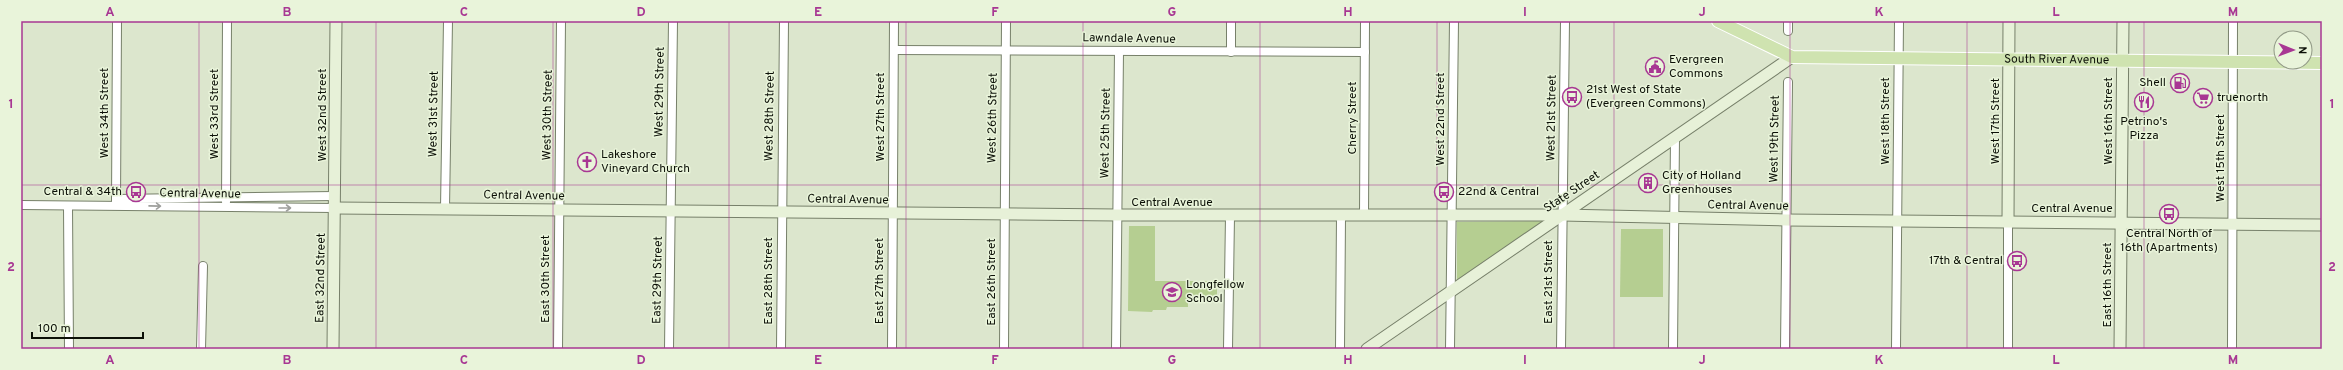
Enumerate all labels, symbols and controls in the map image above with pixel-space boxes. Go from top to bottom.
text: A [105,5,115,21]
text: B [283,5,292,21]
text: C [460,5,468,21]
text: D [636,5,646,21]
text: E [814,5,822,21]
text: F [991,5,999,21]
text: G [1168,5,1177,21]
text: H [1343,5,1353,21]
text: I [1523,5,1527,21]
text: J [1698,5,1706,21]
text: K [1874,5,1884,21]
text: L [2052,5,2060,21]
text: M [2228,5,2238,21]
street label: Lawndale Avenue [1082,30,1176,48]
north arrow [2273,30,2313,70]
text: N [2295,46,2309,54]
street label: West 29th Street [651,47,669,137]
street label: South River Avenue [2004,51,2109,69]
place label: Evergreen Commons [1669,52,1724,82]
public building icon: Evergreen Commons [1644,56,1666,78]
street label: West 34th Street [97,68,113,158]
street label: West 33rd Street [207,69,223,159]
street label: West 32nd Street [315,69,331,161]
street label: West 30th Street [539,69,557,161]
street label: West 31st Street [425,71,443,157]
street label: West 28th Street [761,71,779,161]
street label: West 27th Street [873,72,889,162]
street label: West 22nd Street [1433,72,1449,166]
fuel station icon: Shell [2169,72,2191,94]
street label: West 26th Street [984,73,1002,163]
street label: West 21st Street [1543,75,1561,161]
place label: Shell [2139,75,2166,91]
street label: West 18th Street [1878,77,1894,165]
street label: West 16th Street [2101,77,2117,165]
street label: West 17th Street [1988,78,2004,164]
street label: Cherry Street [1345,82,1361,154]
place label: 21st West of State (Evergreen Commons) [1586,82,1706,112]
bus stop icon: 21st West of State (Evergreen Commons) [1561,86,1583,108]
street label: West 25th Street [1097,87,1115,179]
supermarket icon: truenorth [2192,87,2214,109]
place label: truenorth [2217,90,2268,106]
restaurant icon: Petrino's Pizza [2133,91,2155,113]
street label: West 19th Street [1766,95,1784,183]
text: 1 [8,97,14,113]
text: 1 [2329,97,2335,113]
place label: Petrino's Pizza [2120,114,2168,144]
street label: West 15th Street [2213,114,2229,202]
place label: Lakeshore Vineyard Church [601,147,690,177]
church icon: Lakeshore Vineyard Church [576,151,598,173]
street label: State Street [1541,167,1603,217]
place label: City of Holland Greenhouses [1662,168,1741,198]
building icon: City of Holland Greenhouses [1637,172,1659,194]
bus stop icon: Central & 34th [125,181,147,203]
bus stop icon: 22nd & Central [1433,181,1455,203]
place label: Central & 34th [44,184,122,200]
place label: 22nd & Central [1458,184,1539,200]
street label: Central Avenue [159,185,241,203]
street label: Central Avenue [483,187,565,205]
street label: Central Avenue [807,191,889,209]
street label: Central Avenue [1131,195,1213,211]
street label: Central Avenue [1707,197,1789,215]
street label: Central Avenue [2031,201,2113,217]
one-way arrow [148,203,161,210]
bus stop icon: Central North of 16th (Apartments) [2158,203,2180,225]
one-way arrow [278,204,291,212]
place label: Central North of 16th (Apartments) [2120,226,2218,256]
street label: East 32nd Street [312,233,330,323]
street label: East 30th Street [538,235,554,323]
street label: East 29th Street [649,236,667,324]
street label: East 28th Street [761,237,777,325]
street label: East 27th Street [872,238,888,324]
street label: East 26th Street [984,238,1000,326]
street label: East 21st Street [1541,240,1557,324]
street label: East 16th Street [2100,243,2116,327]
bus stop icon: 17th & Central [2006,250,2028,272]
place label: 17th & Central [1929,253,2003,269]
text: 2 [7,260,15,276]
text: 2 [2328,260,2336,276]
place label: Longfellow School [1186,277,1245,307]
school or university icon: Longfellow School [1161,281,1183,303]
scale bar [32,314,143,340]
text: 100 m [38,321,71,337]
text: A [105,353,115,369]
text: B [283,353,292,369]
text: C [460,353,468,369]
text: D [636,353,646,369]
text: E [814,353,822,369]
text: F [991,353,999,369]
text: G [1168,353,1177,369]
text: H [1343,353,1353,369]
text: I [1523,353,1527,369]
text: J [1698,353,1706,369]
text: K [1874,353,1884,369]
text: L [2052,353,2060,369]
text: M [2228,353,2238,369]

